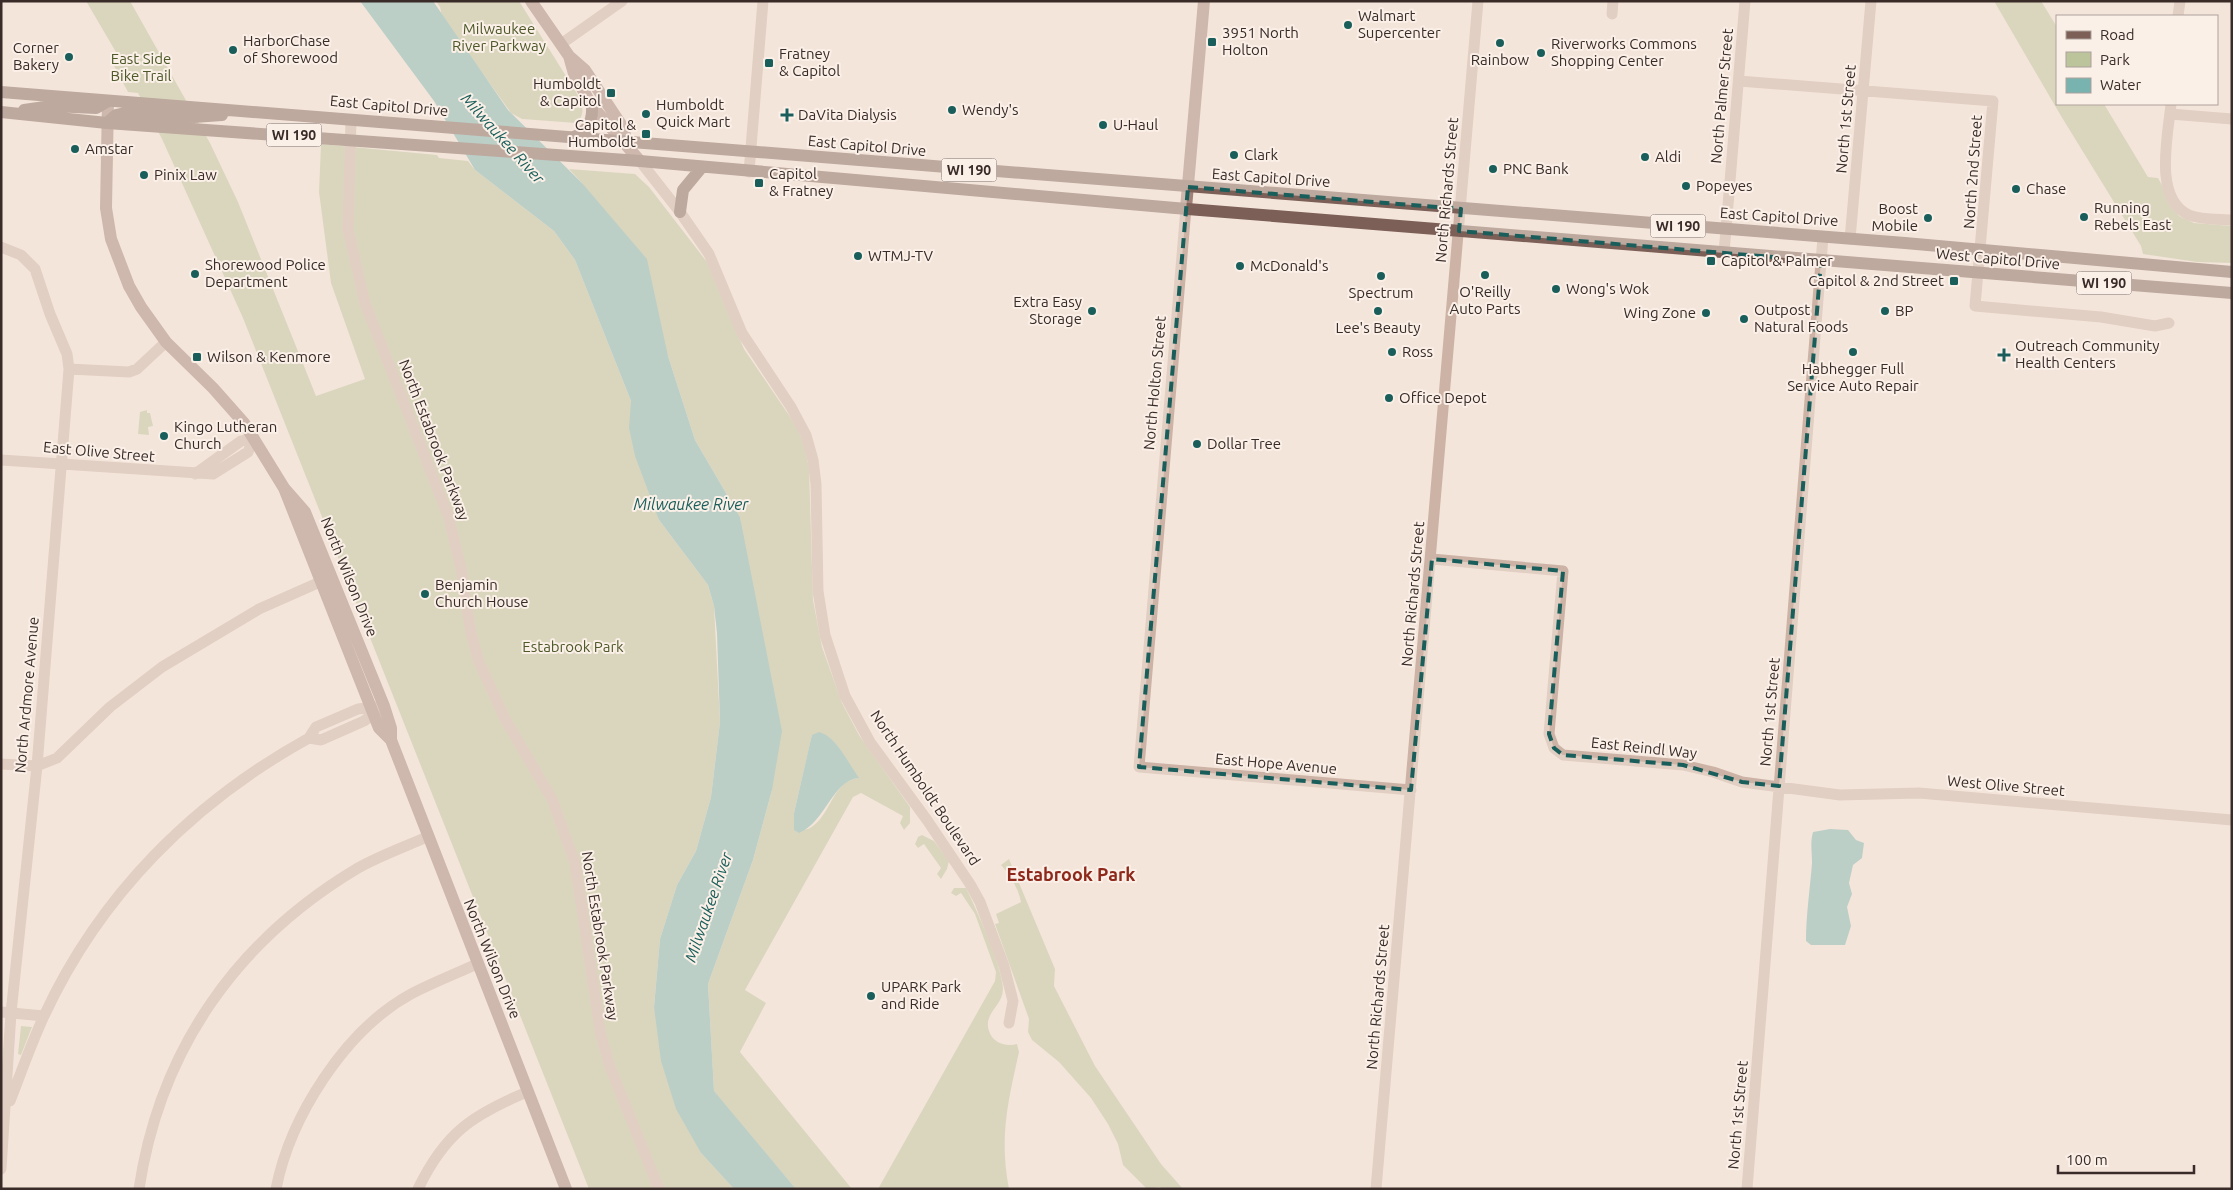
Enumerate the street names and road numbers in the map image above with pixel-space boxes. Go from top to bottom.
street label: North Palmer Street [1707,27,1736,164]
street label: North 1st Street [1832,64,1859,174]
street label: East Capitol Drive [329,92,449,119]
street label: North 2nd Street [1960,114,1985,230]
street label: North Richards Street [1432,117,1461,263]
road number: WI 190 [266,124,322,146]
street label: East Capitol Drive [807,132,927,159]
road number: WI 190 [942,158,996,182]
street label: East Capitol Drive [1211,165,1331,190]
street label: East Capitol Drive [1719,204,1839,229]
road number: WI 190 [1650,215,1706,238]
street label: West Capitol Drive [1935,245,2061,272]
road number: WI 190 [2076,272,2132,294]
street label: North Holton Street [1140,315,1169,451]
street label: North Estabrook Parkway [396,357,473,523]
street label: East Olive Street [43,438,156,465]
street label: North Wilson Drive [318,514,381,639]
street label: North Richards Street [1398,521,1427,667]
street label: North Ardmore Avenue [11,616,42,774]
street label: North 1st Street [1756,657,1783,767]
street label: North Humboldt Boulevard [867,707,984,868]
street label: East Reindl Way [1590,733,1698,762]
street label: East Hope Avenue [1214,750,1338,777]
street label: West Olive Street [1947,772,2066,799]
street label: North Estabrook Parkway [579,850,622,1022]
street label: North Wilson Drive [461,896,524,1021]
street label: North Richards Street [1363,924,1392,1070]
street label: North 1st Street [1724,1060,1751,1170]

